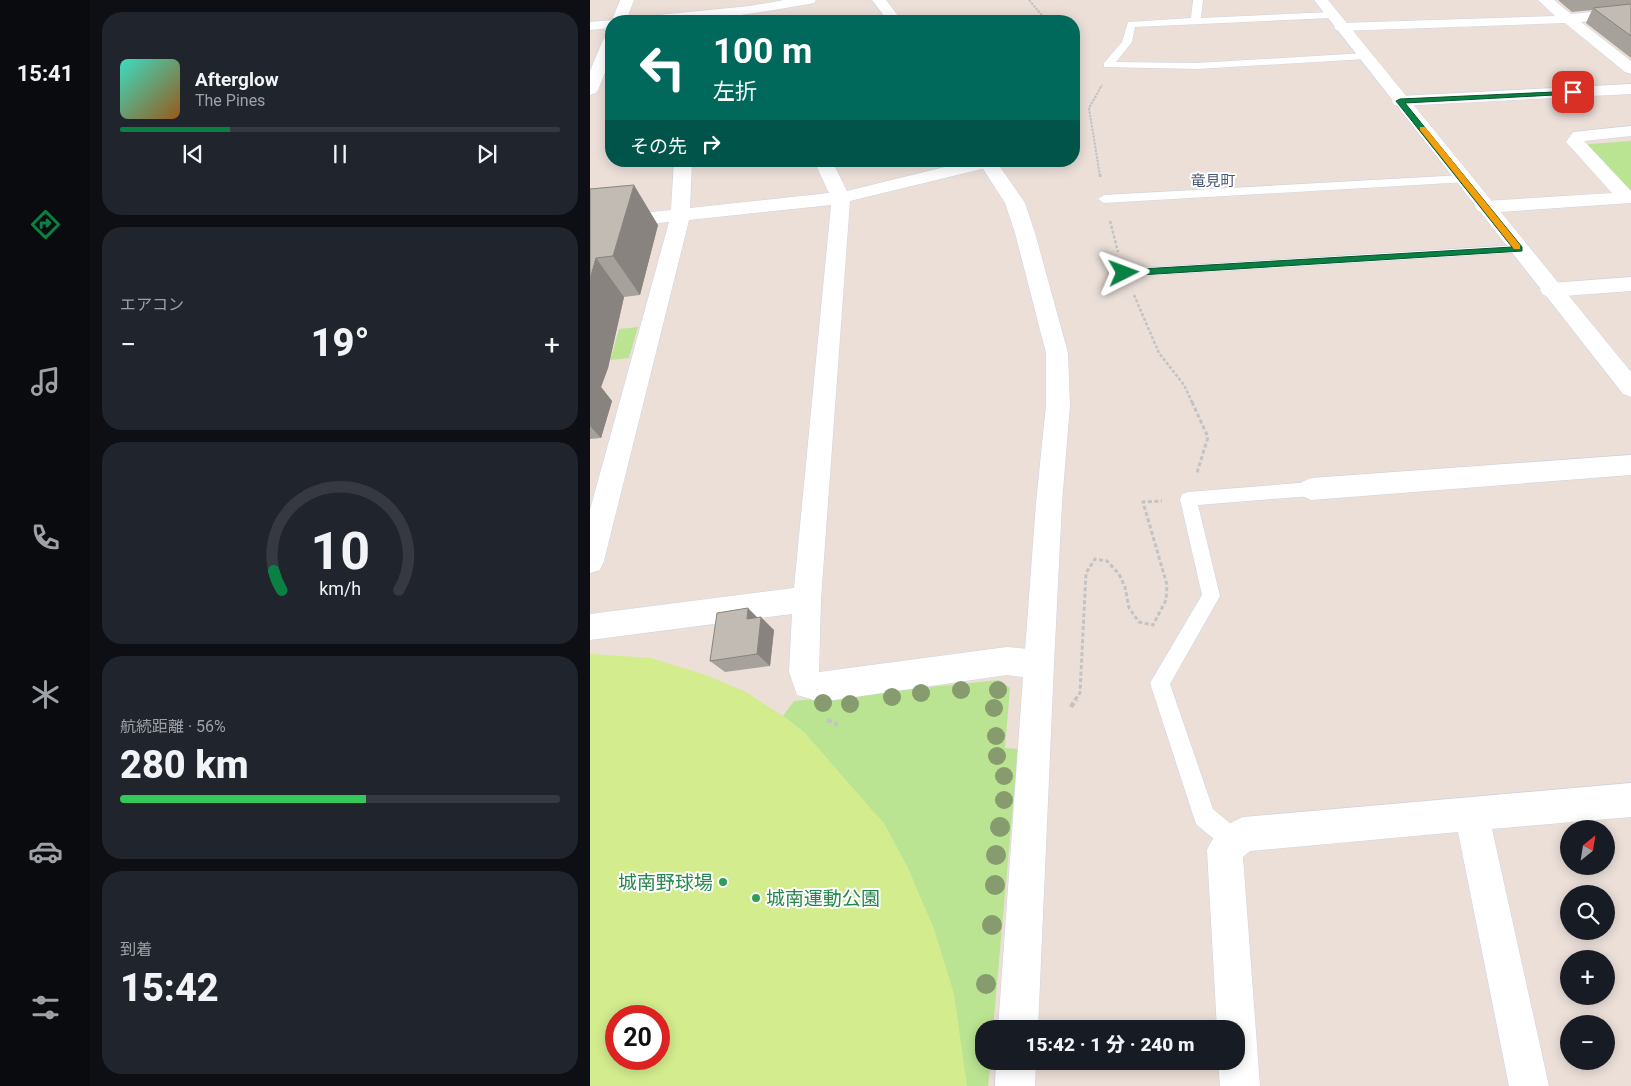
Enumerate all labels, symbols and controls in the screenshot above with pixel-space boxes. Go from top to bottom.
text: 100 m [713,31,812,72]
icon: left [630,35,695,100]
text: 15:41 [17,61,73,86]
text: Afterglow [195,68,279,91]
pin [1552,71,1594,113]
icon: arrive [1559,78,1587,106]
text: 左折 [713,79,757,104]
text: The Pines [195,91,265,110]
icon: right [697,130,725,158]
text: その先 [630,135,687,158]
icon: previous [179,140,207,168]
icon: pause [326,140,354,168]
icon: next [473,140,501,168]
district label: 竜見町 [1190,172,1236,190]
icon: directions [28,207,63,242]
position arrow [1097,246,1149,298]
text: エアコン [120,295,184,314]
text: 19° [311,321,369,365]
text: − [120,328,136,361]
text: + [544,328,560,361]
icon: music [28,364,63,399]
icon: phone [28,520,63,555]
text: 10 [310,521,370,582]
text: km/h [319,578,361,599]
icon: climate [28,677,63,712]
text: 航続距離 · 56% [120,717,226,736]
text: 280 km [120,743,249,787]
north arrow [1560,820,1615,875]
map controls [1560,820,1615,1070]
icon: car [28,834,63,869]
place label: 城南野球場 [618,871,713,894]
marker: 城南野球場 [717,876,729,888]
button: search [1560,885,1615,940]
place label: 城南運動公園 [766,887,880,910]
marker: 城南運動公園 [750,892,762,904]
text: 到着 [120,940,152,959]
button: + [1560,950,1615,1005]
text: 15:42 [120,966,219,1010]
icon: filters [28,990,63,1025]
speed limit sign: 20 [605,1005,670,1070]
button: − [1560,1015,1615,1070]
text: 15:42 · 1 分 · 240 m [1026,1033,1194,1056]

